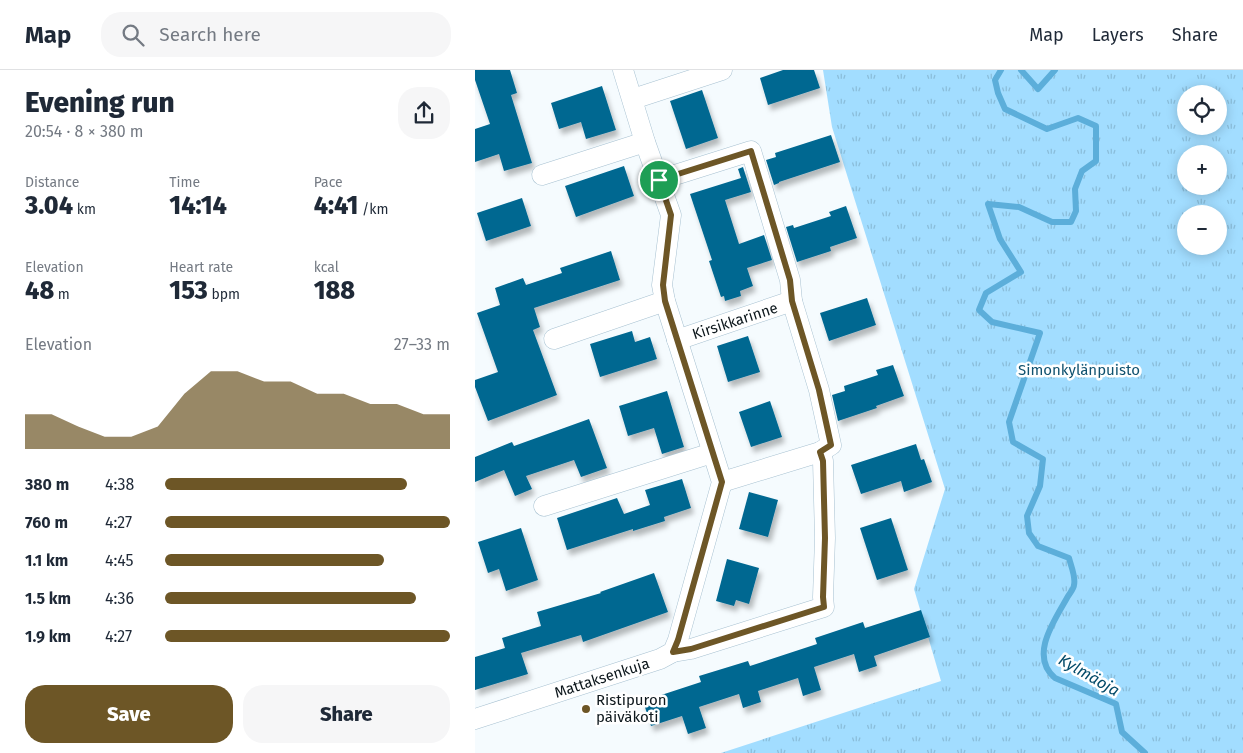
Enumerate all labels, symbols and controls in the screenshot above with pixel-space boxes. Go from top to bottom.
search box [101,12,451,57]
text: Map [25,21,71,49]
icon: search [119,21,147,49]
text: Search here [159,23,261,46]
text: Map [1029,24,1064,46]
text: Layers [1092,24,1144,46]
text: Share [1172,24,1218,46]
map controls [1177,85,1227,255]
button: locate [1177,85,1227,135]
text: Evening run [25,86,175,119]
button: share [398,87,450,139]
text: 20:54 · 8 × 380 m [25,122,144,141]
button: + [1177,145,1227,195]
pin [638,159,680,201]
icon: arrive [645,166,673,194]
text: Distance [25,174,79,191]
text: Time [169,174,200,191]
text: Pace [314,174,343,191]
text: 3.04 [25,191,73,221]
text: 14:14 [169,191,227,221]
text: 4:41 [314,191,358,221]
text: km [73,201,96,218]
text: /km [358,201,388,218]
button: − [1177,205,1227,255]
text: Elevation [25,259,84,276]
text: Heart rate [169,259,233,276]
text: kcal [314,259,339,276]
text: 48 [25,276,54,306]
text: 153 [169,276,208,306]
text: 188 [314,276,355,306]
text: m [54,286,70,303]
text: bpm [208,286,240,303]
street label: Kirsikkarinne [690,299,780,343]
text: Elevation [25,335,92,354]
text: 27–33 m [394,335,450,354]
park label: Simonkylänpuisto [1018,361,1140,379]
text: 380 m [25,475,69,494]
text: 4:38 [105,475,134,494]
text: 760 m [25,513,68,532]
text: 4:27 [105,513,132,532]
text: 1.1 km [25,551,68,570]
text: 4:45 [105,551,134,570]
text: 1.5 km [25,589,71,608]
text: 4:36 [105,589,134,608]
text: 1.9 km [25,627,71,646]
text: 4:27 [105,627,132,646]
water label: Kylmäoja [1055,650,1123,700]
street label: Mattaksenkuja [552,654,652,702]
button: Save [25,685,233,743]
button: Share [243,685,450,743]
place label: Ristipuron päiväkoti [596,691,667,726]
marker: Ristipuron päiväkoti [580,703,592,715]

